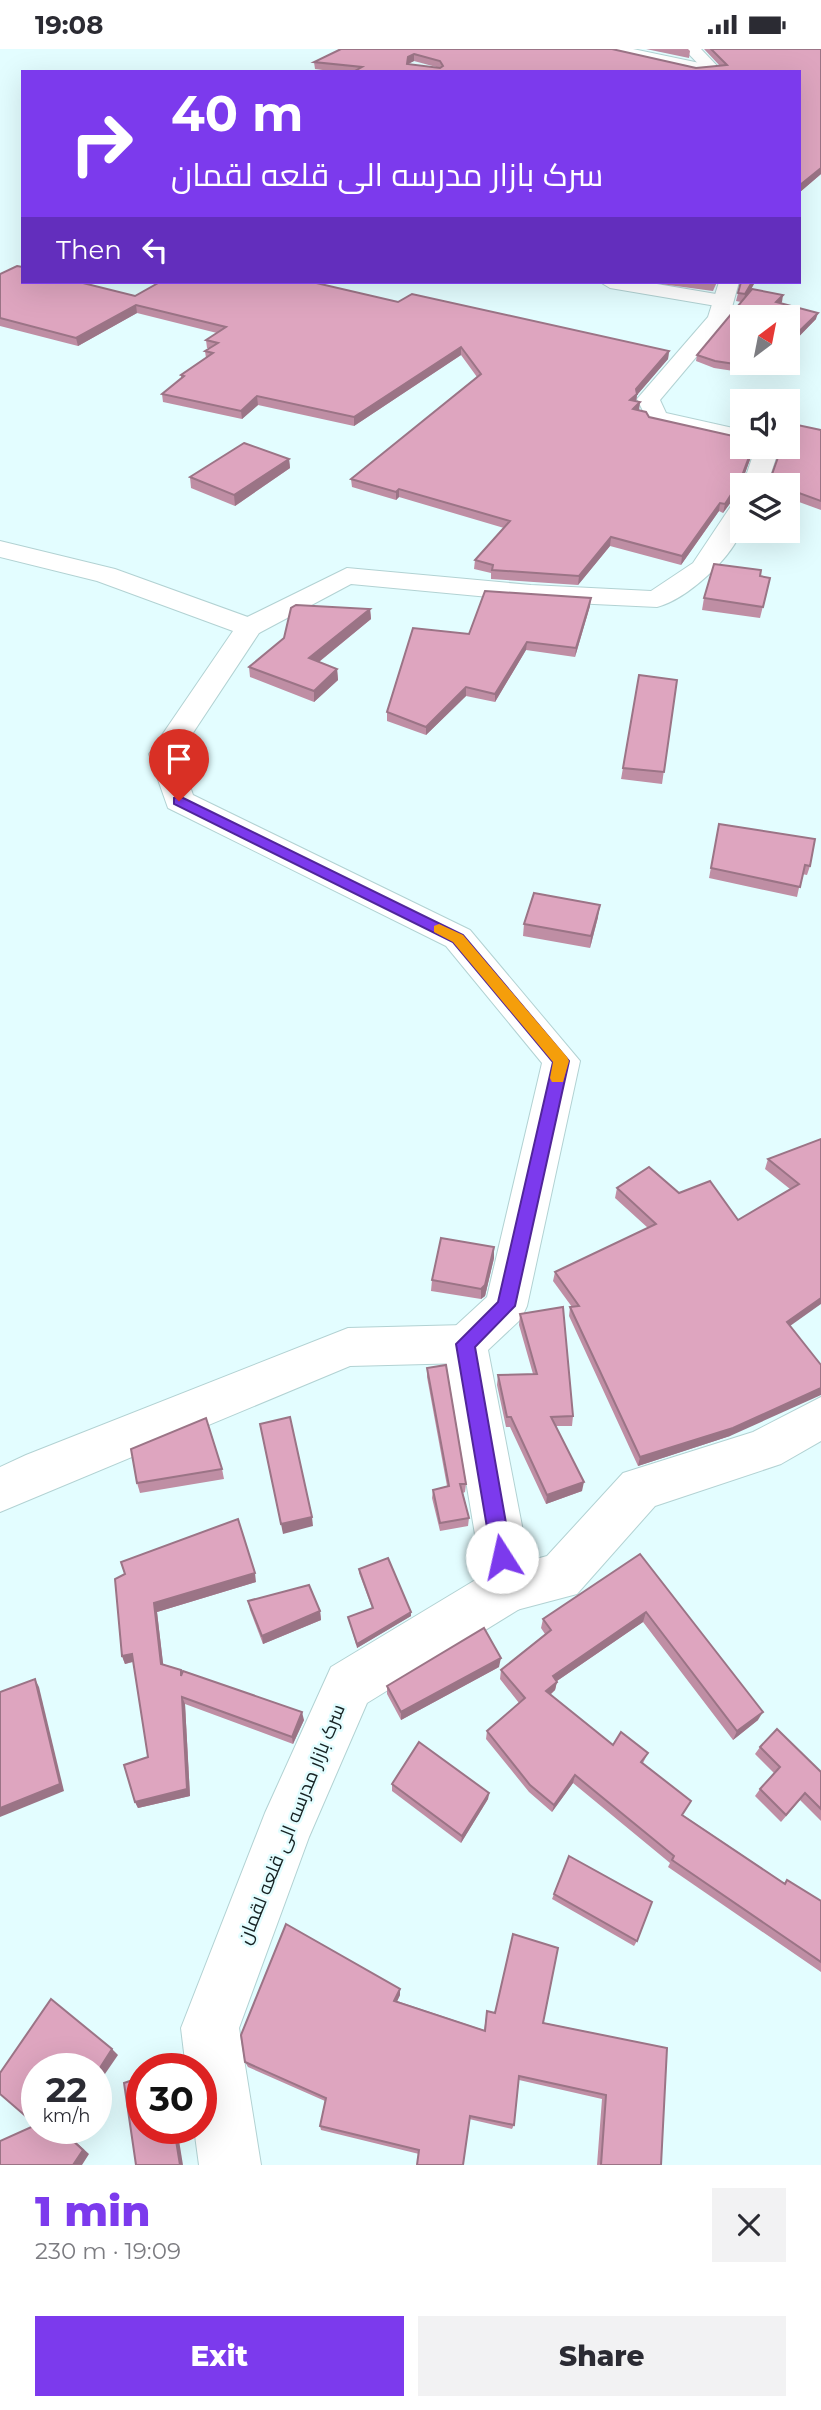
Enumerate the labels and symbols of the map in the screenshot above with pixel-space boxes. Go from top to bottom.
north arrow [730,305,800,375]
pin [149,729,209,801]
position arrow [465,1520,539,1594]
street label: سرک بازار مدرسه الی قلعه لقمان [232,1701,350,1947]
speed limit sign: 30 [126,2053,217,2144]

